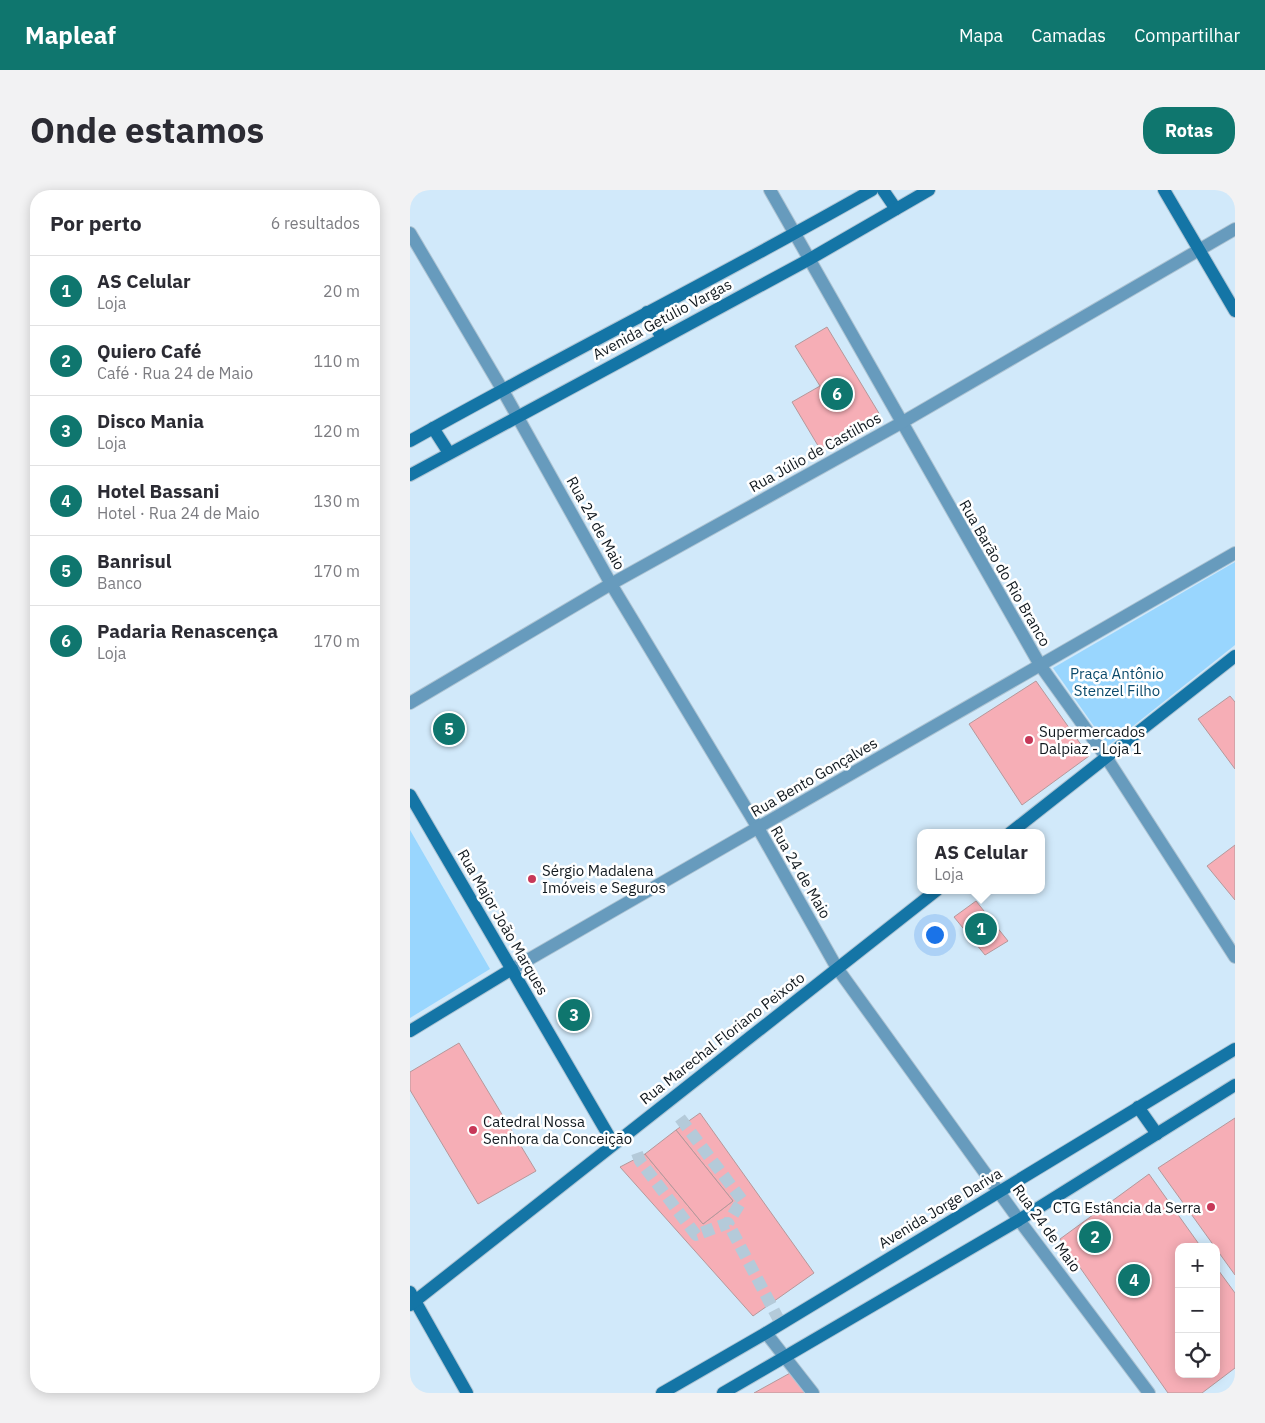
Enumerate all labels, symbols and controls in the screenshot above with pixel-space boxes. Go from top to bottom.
text: Mapleaf [25,19,116,51]
text: Mapa [959,24,1003,47]
text: Camadas [1031,24,1106,47]
text: Compartilhar [1134,24,1240,47]
text: Onde estamos [30,107,264,153]
button: Rotas [1143,107,1235,154]
text: Por perto [50,209,142,237]
text: 6 resultados [271,213,360,233]
text: AS Celular [97,269,191,293]
street label: Avenida Getúlio Vargas [589,274,735,364]
text: 1 [61,281,71,301]
text: 20 m [323,281,360,301]
text: Loja [97,293,126,313]
text: Quiero Café [97,339,201,363]
text: 2 [61,351,71,371]
text: 110 m [313,351,360,371]
text: Café · Rua 24 de Maio [97,363,253,383]
pin: 6 [821,375,853,413]
street label: Rua Júlio de Castilhos [746,408,884,496]
text: Disco Mania [97,409,204,433]
text: 3 [61,421,71,441]
text: 120 m [313,421,360,441]
text: Loja [97,433,126,453]
street label: Rua 24 de Maio [562,473,630,573]
text: Hotel Bassani [97,479,220,503]
text: 4 [61,491,71,511]
text: 130 m [313,491,360,511]
street label: Rua Barão do Rio Branco [955,496,1055,650]
text: Hotel · Rua 24 de Maio [97,503,260,523]
text: Banrisul [97,549,172,573]
text: 5 [61,561,71,581]
text: 170 m [313,561,360,581]
text: Banco [97,573,142,593]
text: Padaria Renascença [97,619,278,643]
text: 6 [61,631,71,651]
text: 170 m [313,631,360,651]
text: Loja [97,643,126,663]
park label: Praça Antônio Stenzel Filho [1070,664,1164,700]
pin: 5 [433,710,465,748]
place label: Supermercados Dalpiaz - Loja 1 [1039,722,1145,758]
street label: Rua Bento Gonçalves [747,733,881,821]
marker: Supermercados Dalpiaz - Loja 1 [1023,734,1035,746]
street label: Rua 24 de Maio [767,822,835,922]
popup [917,829,1045,894]
text: AS Celular [934,840,1028,864]
street label: Rua Major João Marques [453,846,553,998]
place label: Sérgio Madalena Imóveis e Seguros [542,861,666,897]
text: Loja [934,864,964,884]
marker: Sérgio Madalena Imóveis e Seguros [526,873,538,885]
pin: 1 [965,910,997,948]
your location [922,922,948,948]
street label: Rua Marechal Floriano Peixoto [636,968,808,1108]
pin: 3 [558,996,590,1034]
place label: Catedral Nossa Senhora da Conceição [483,1112,632,1148]
marker: Catedral Nossa Senhora da Conceição [467,1124,479,1136]
street label: Avenida Jorge Dariva [875,1164,1005,1252]
street label: Rua 24 de Maio [1009,1180,1085,1276]
place label: CTG Estância da Serra [1053,1198,1201,1217]
marker: CTG Estância da Serra [1205,1201,1217,1213]
pin: 2 [1079,1218,1111,1256]
map controls [1175,1243,1220,1378]
button: + [1175,1243,1220,1288]
pin: 4 [1118,1261,1150,1299]
button: − [1175,1288,1220,1333]
button: locate [1175,1333,1220,1378]

